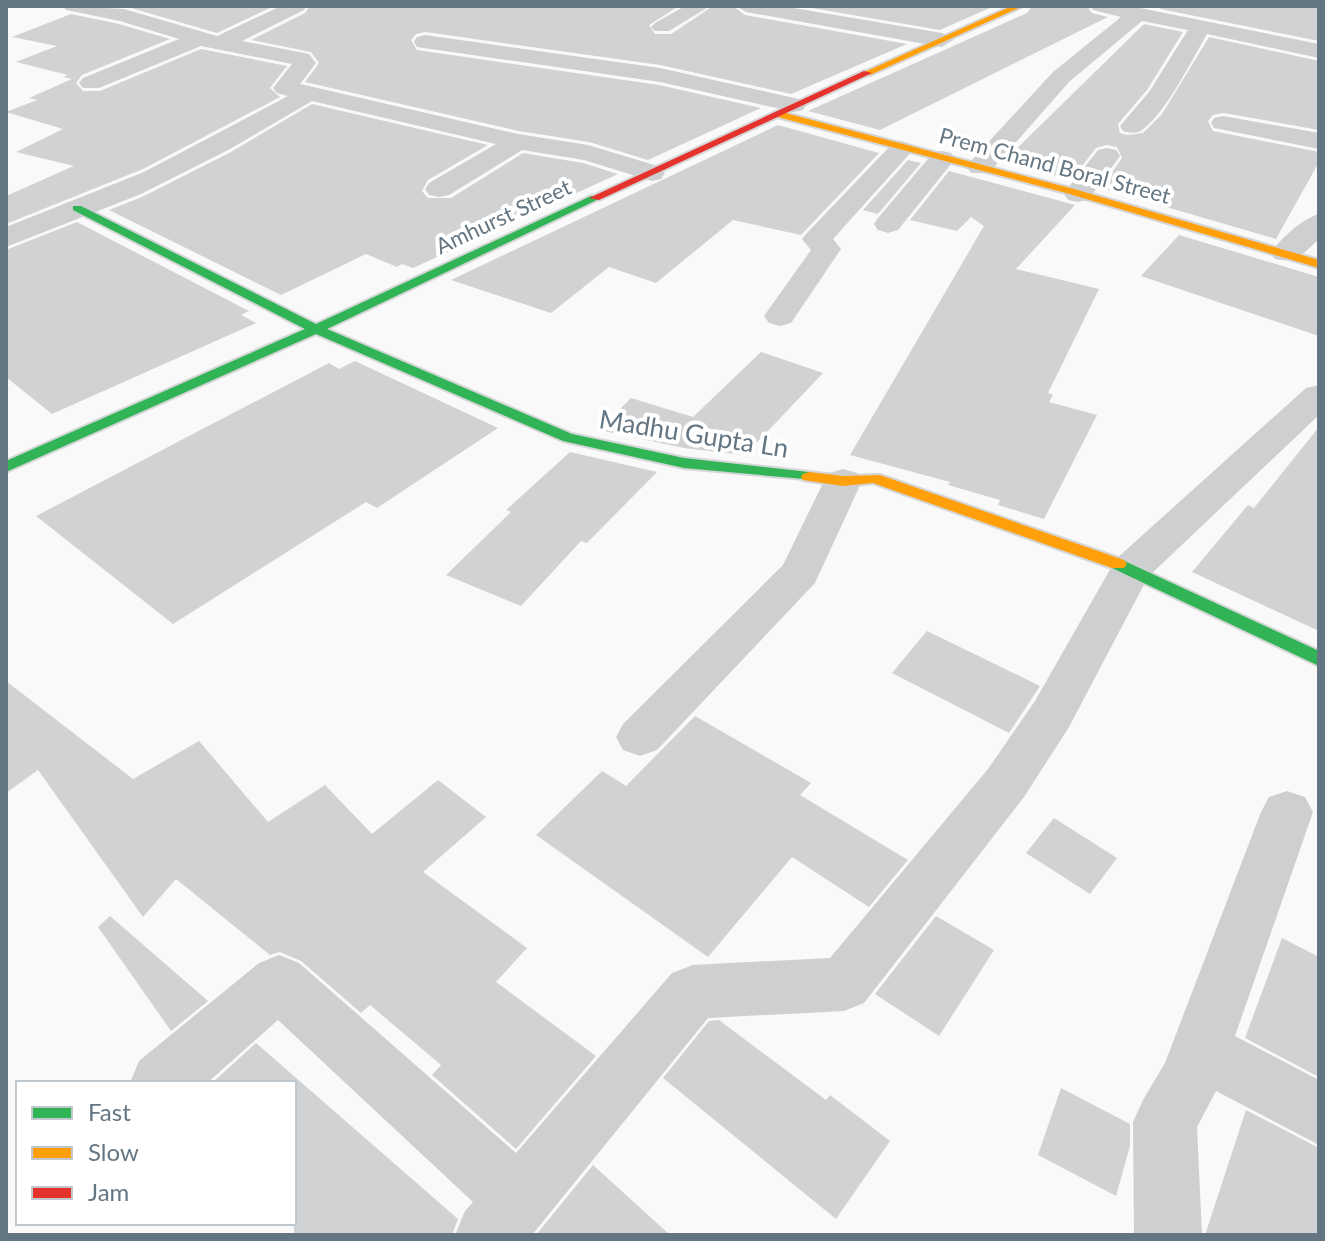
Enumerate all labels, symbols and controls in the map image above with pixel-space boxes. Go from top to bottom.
street label: Prem Chand Boral Street [937,121,1174,209]
street label: Amhurst Street [431,173,575,259]
street label: Madhu Gupta Ln [597,402,791,464]
legend [16,1081,296,1225]
text: Fast [88,1097,131,1126]
text: Slow [88,1137,139,1166]
text: Jam [88,1177,129,1206]

